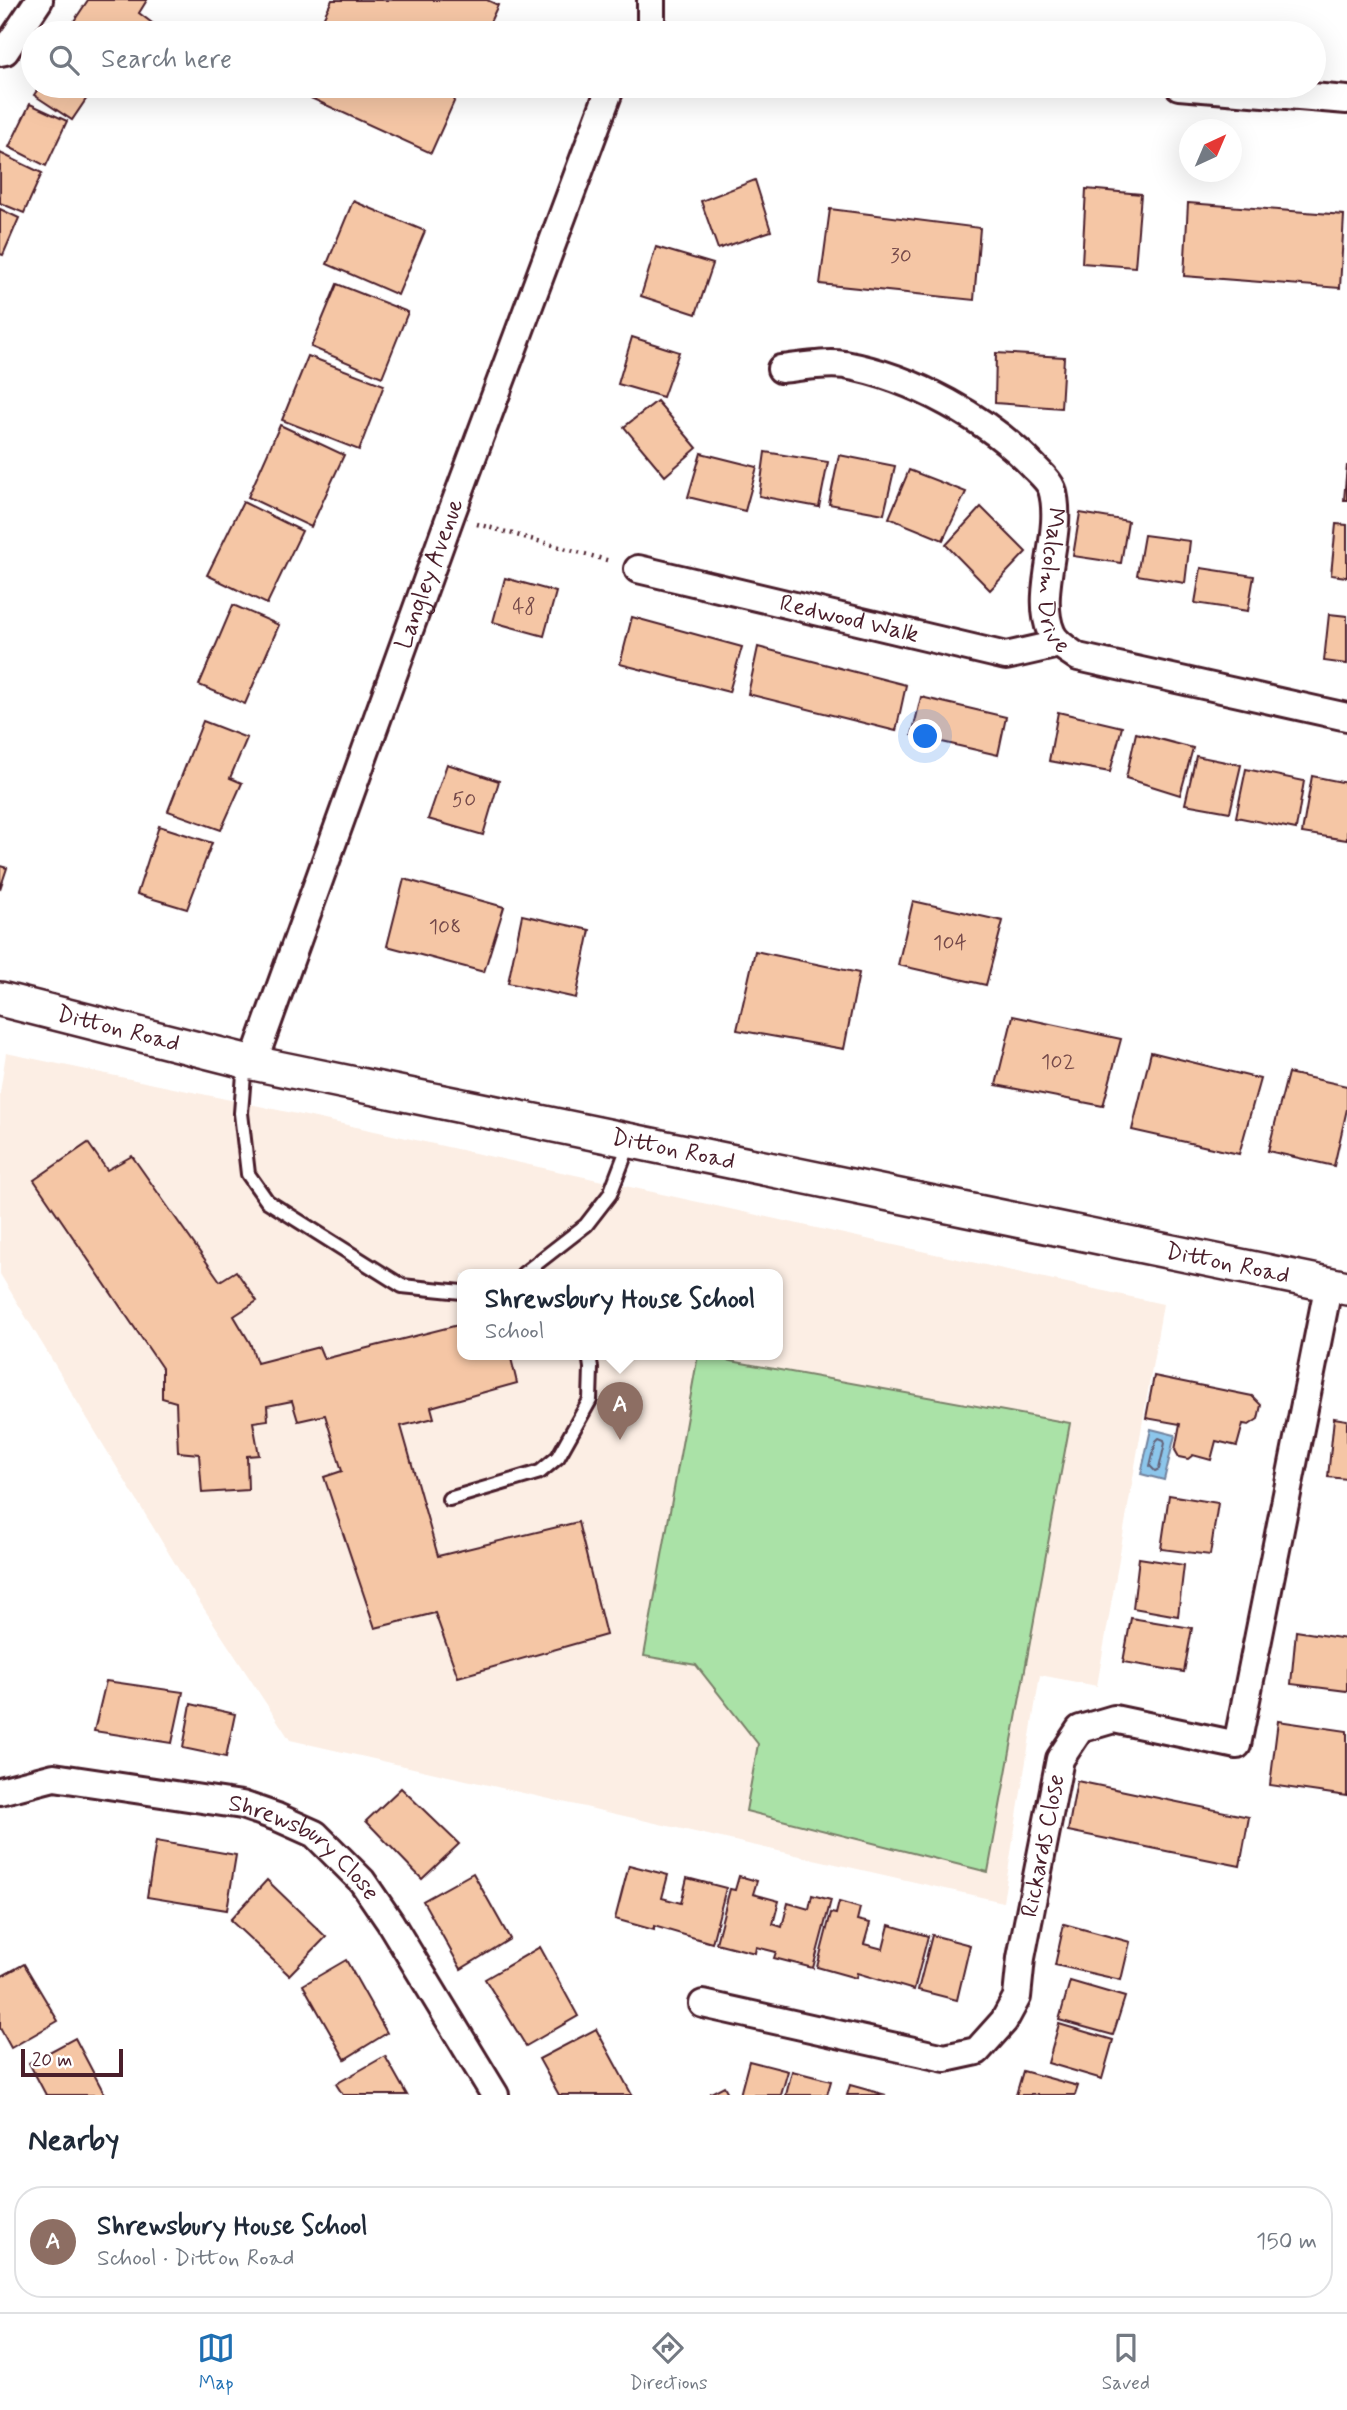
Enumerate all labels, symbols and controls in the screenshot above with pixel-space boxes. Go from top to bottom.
search box [21,21,1326,98]
icon: search [45,41,83,79]
text: Search here [101,43,232,77]
north arrow [1179,119,1242,182]
house number: 30 [890,242,912,270]
street label: Langley Avenue [388,494,471,653]
street label: Malcolm Drive [1030,507,1076,661]
street label: Redwood Walk [777,588,922,650]
house number: 48 [512,593,536,621]
your location [908,719,942,753]
house number: 50 [452,786,476,814]
house number: 108 [429,913,461,941]
house number: 104 [933,929,967,957]
street label: Ditton Road [54,999,183,1059]
house number: 102 [1041,1048,1075,1076]
street label: Ditton Road [609,1122,738,1177]
street label: Ditton Road [1163,1236,1292,1291]
popup [457,1269,783,1360]
text: Shrewsbury House School [485,1283,755,1317]
text: School [485,1317,544,1347]
pin: A [597,1382,643,1440]
street label: Rickards Close [1014,1771,1072,1920]
street label: Shrewsbury Close [227,1788,386,1907]
scale bar [21,2046,122,2078]
text: 20 m [32,2048,72,2073]
text: Nearby [28,2121,119,2160]
text: Shrewsbury House School [97,2210,367,2244]
text: A [45,2227,61,2257]
text: 150 m [1256,2227,1317,2257]
text: School · Ditton Road [97,2244,294,2274]
tab: Map [197,2329,235,2396]
tab: Directions [629,2329,708,2396]
tab: Saved [1102,2329,1150,2396]

